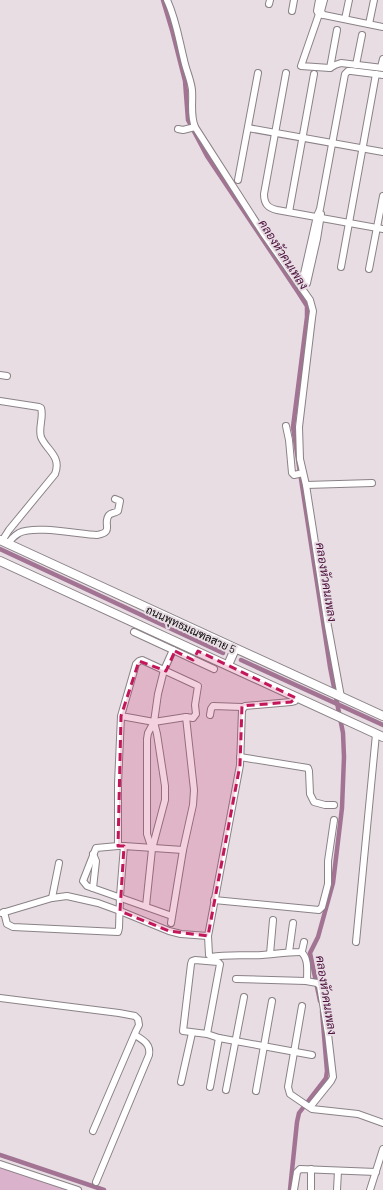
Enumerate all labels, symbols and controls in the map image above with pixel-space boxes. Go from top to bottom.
water label: คลองหัวคนเพลง [256,217,312,292]
water label: คลองหัวคนเพลง [314,541,340,623]
street label: ถนนพุทธมณฑลสาย 5 [143,603,238,658]
water label: คลองหัวคนเพลง [314,954,340,1036]

